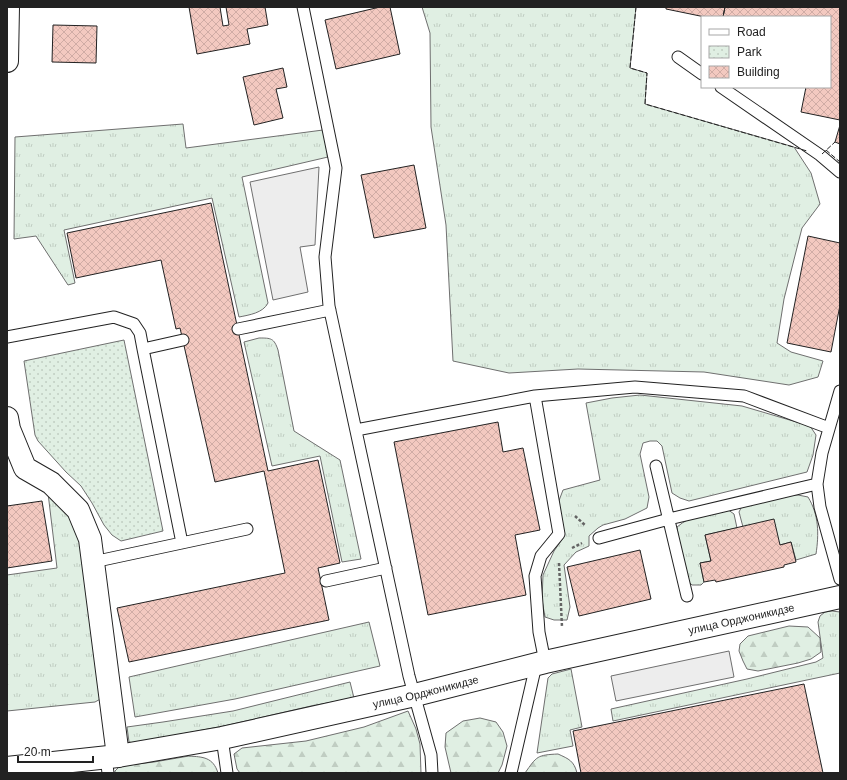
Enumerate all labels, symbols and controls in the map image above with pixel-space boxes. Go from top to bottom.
legend [701,16,831,88]
text: Road [737,25,766,39]
text: Park [737,45,763,59]
text: Building [737,65,780,79]
street label: улица Орджоникидзе [687,601,795,636]
street label: улица Орджоникидзе [372,673,480,710]
scale bar [18,738,93,764]
text: 20 m [24,745,51,759]

